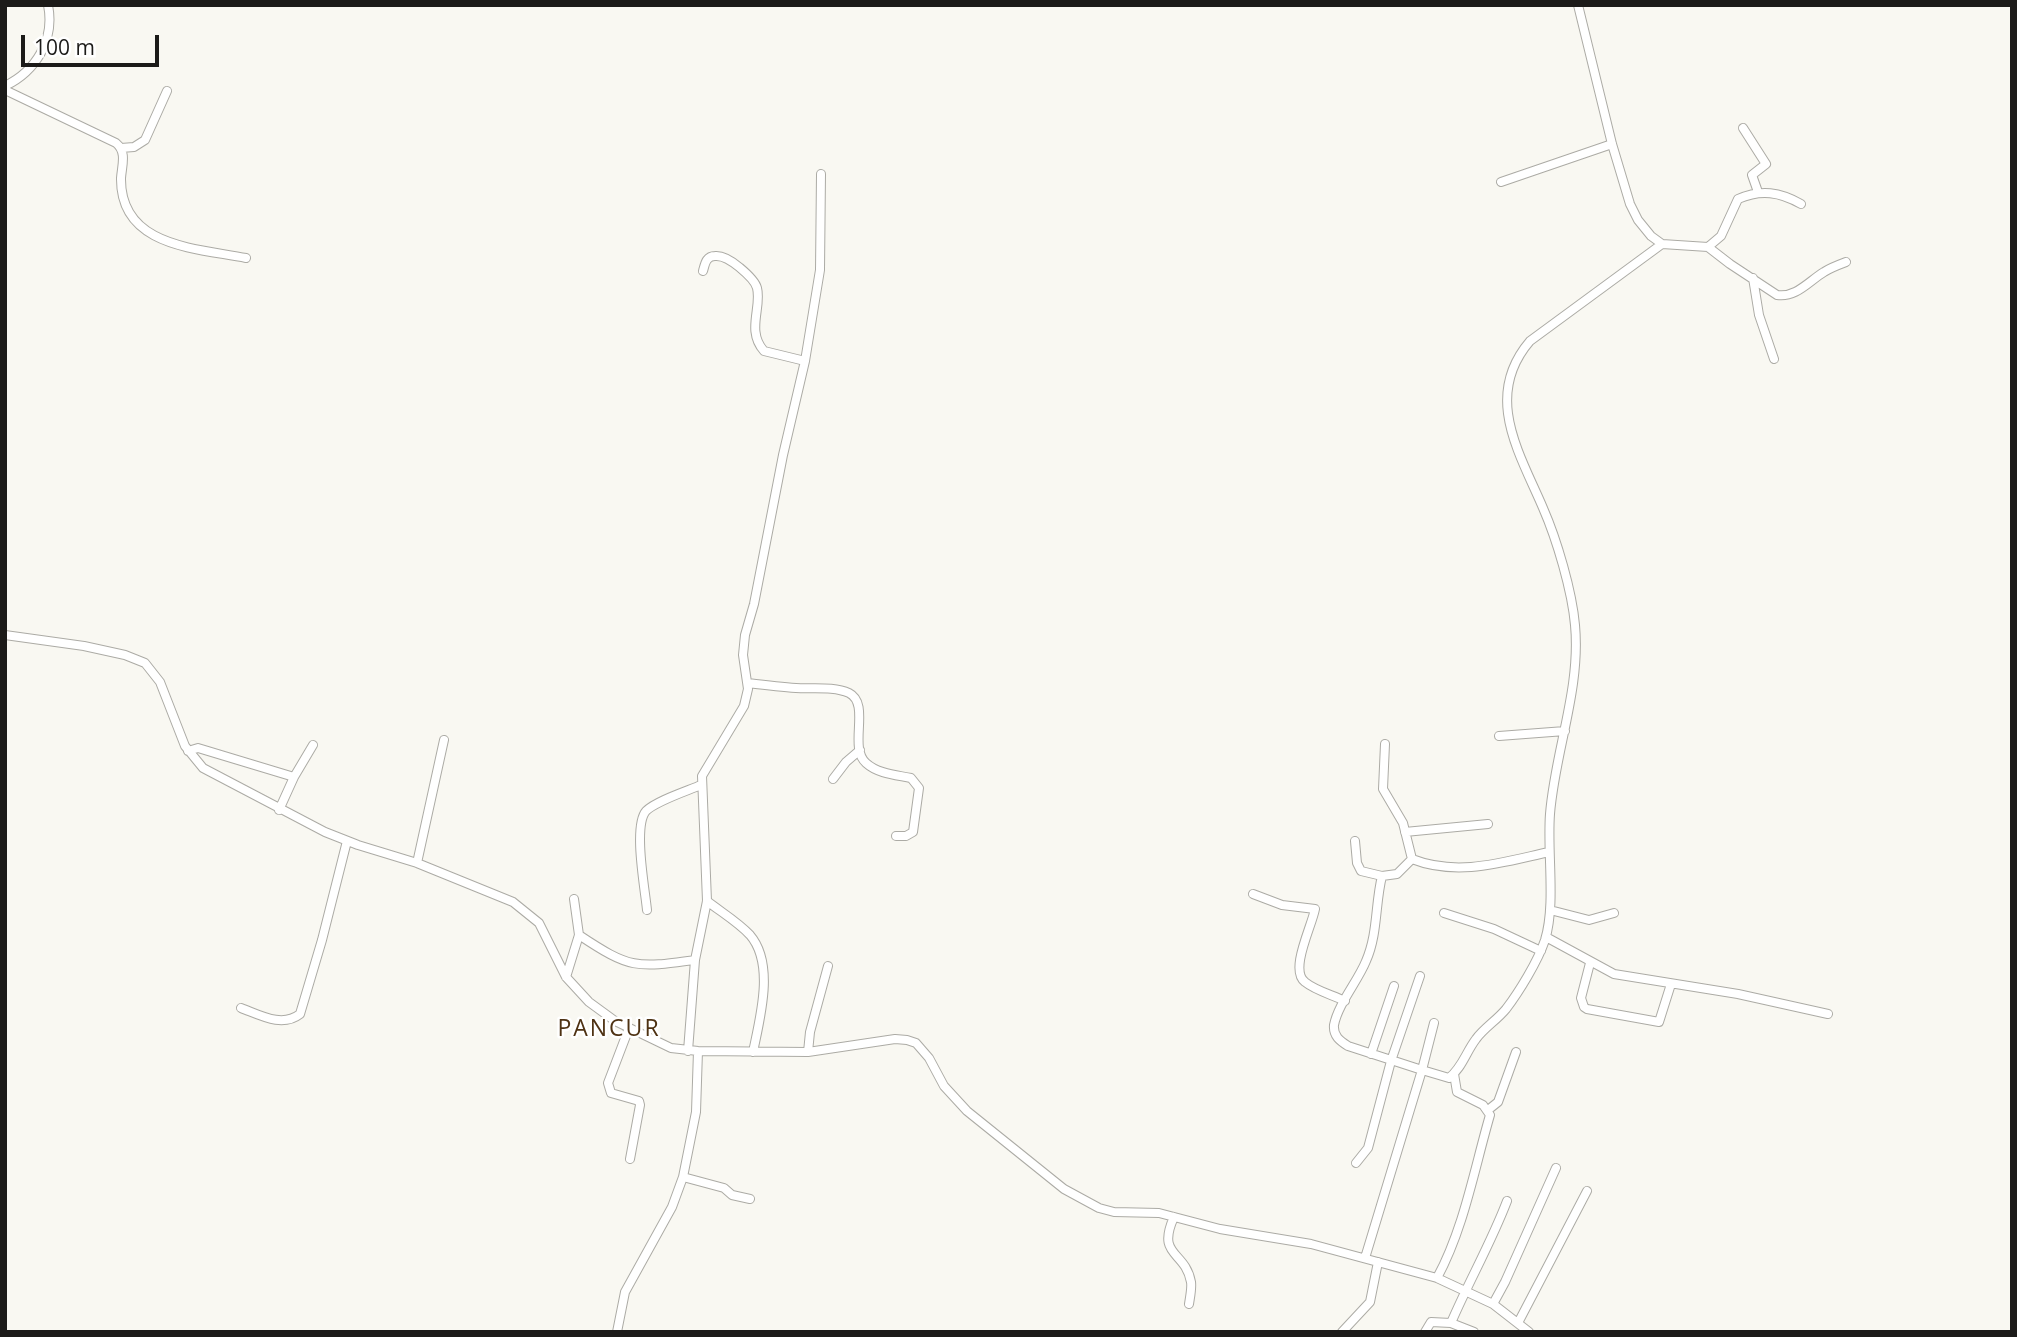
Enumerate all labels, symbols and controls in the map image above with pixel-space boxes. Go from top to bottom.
scale bar [24,21,163,65]
text: 100 m [34,33,95,61]
district label: PANCUR [558,1015,660,1043]

